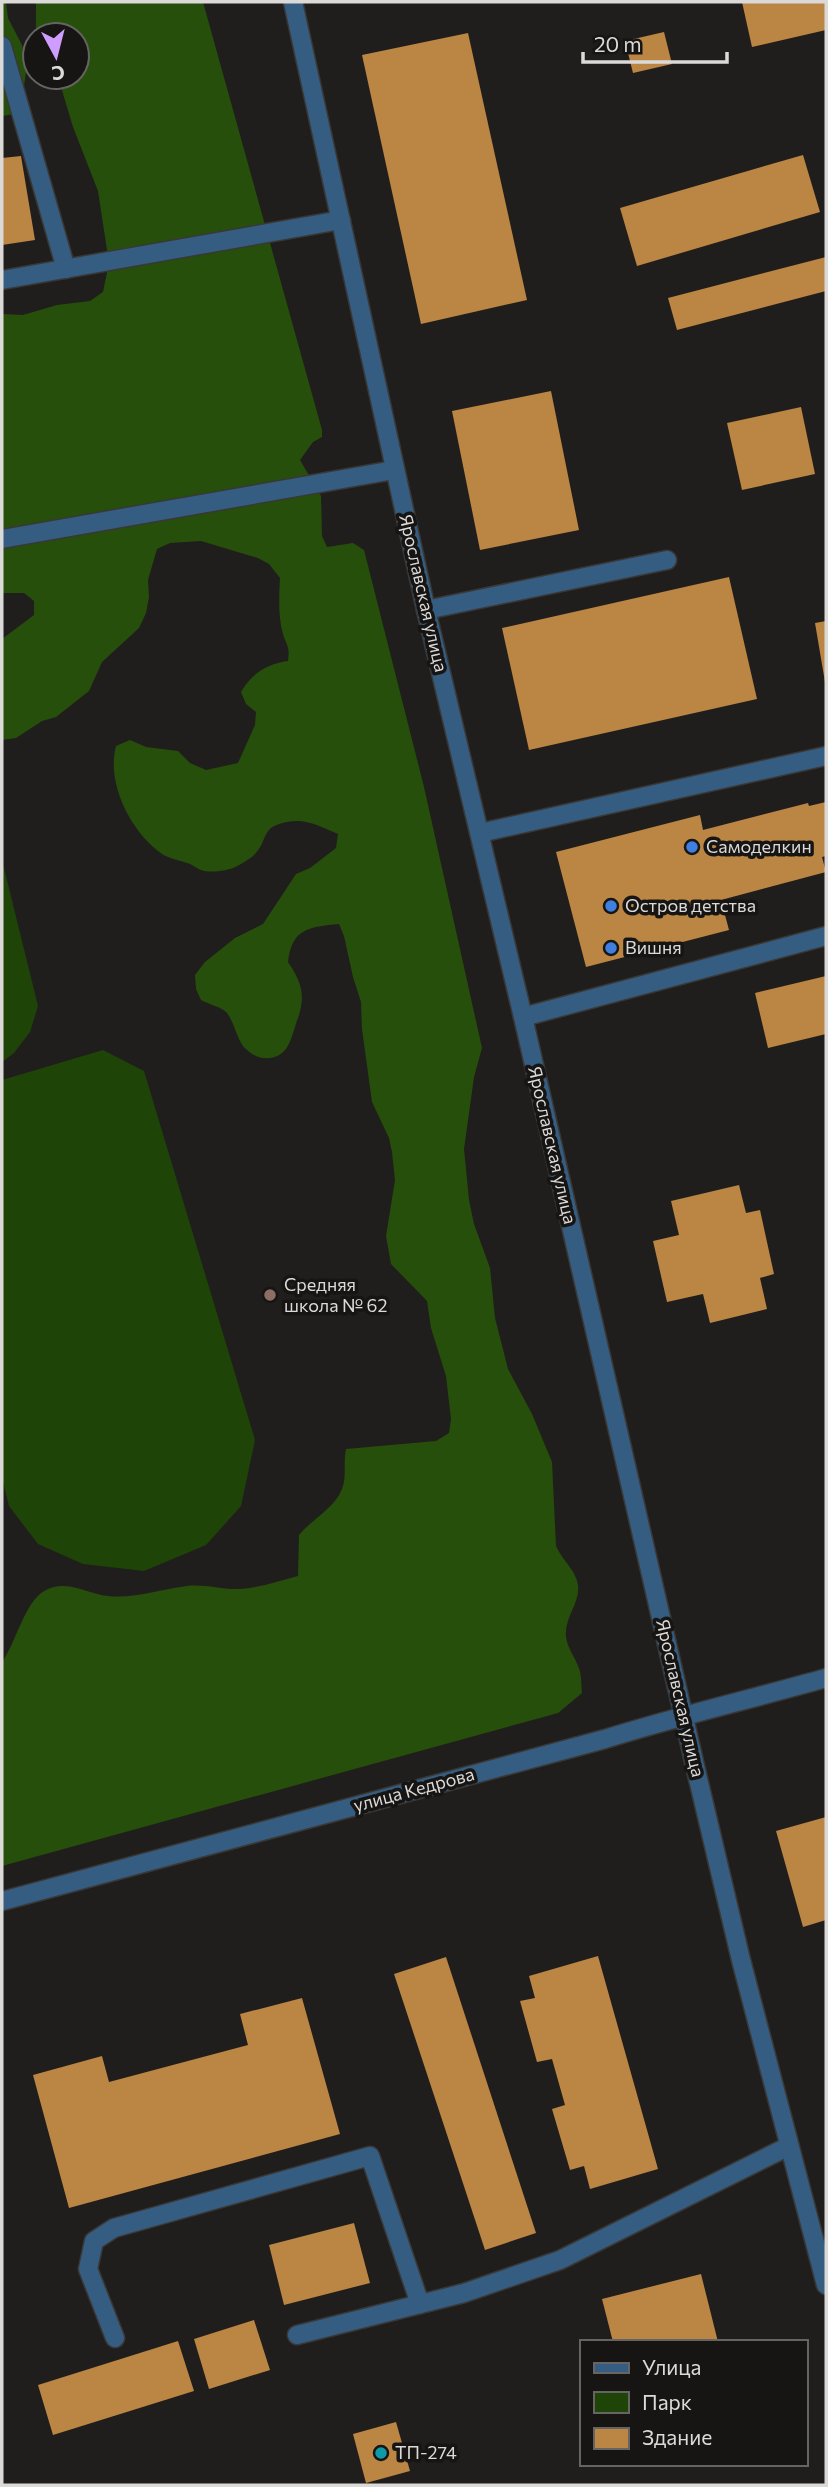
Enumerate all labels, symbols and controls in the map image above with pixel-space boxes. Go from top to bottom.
north arrow [21,21,91,91]
scale bar [583,21,726,65]
text: 20 m [594,31,642,56]
text: С [50,61,66,86]
street label: Ярославская улица [395,512,453,674]
place label: Самоделкин [706,835,812,857]
marker: Самоделкин [684,839,700,855]
place label: Остров детства [625,894,756,916]
marker: Остров детства [603,898,619,914]
place label: Вишня [625,936,682,958]
marker: Вишня [603,940,619,956]
street label: Ярославская улица [524,1064,582,1226]
place label: Средняя школа № 62 [284,1273,387,1316]
marker: Средняя школа № 62 [262,1287,278,1303]
street label: Ярославская улица [652,1617,710,1779]
street label: улица Кедрова [351,1762,477,1816]
legend [580,2340,807,2466]
text: Улица [642,2354,701,2379]
text: Парк [642,2389,692,2414]
text: Здание [642,2424,712,2449]
place label: ТП-274 [395,2441,457,2463]
marker: ТП-274 [373,2445,389,2461]

